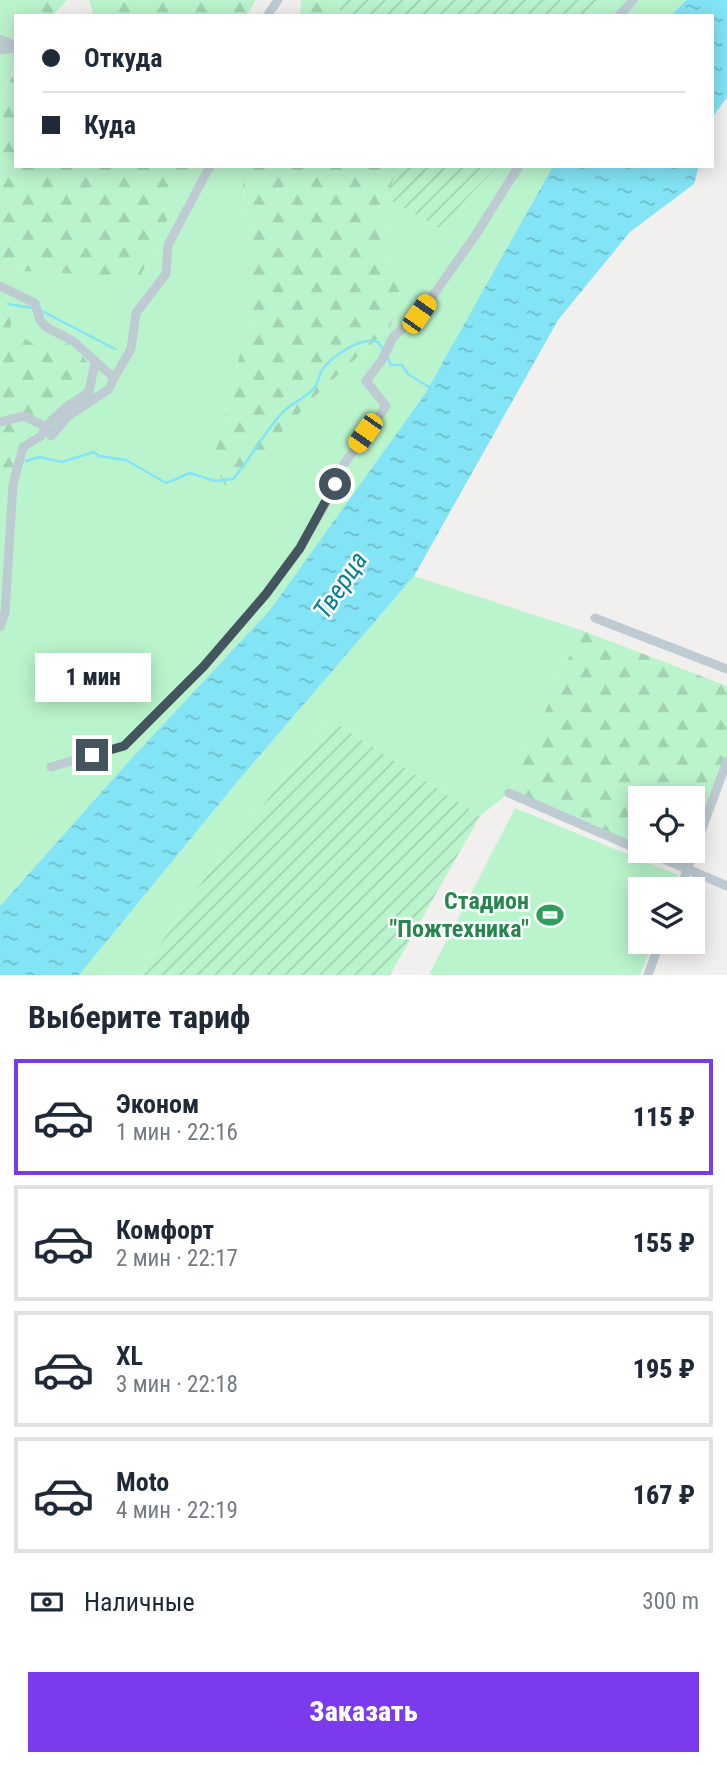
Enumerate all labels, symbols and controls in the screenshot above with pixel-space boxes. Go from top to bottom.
text: Откуда [84,43,162,73]
text: Куда [84,110,136,140]
car [399,291,440,337]
car [345,410,386,456]
route start [319,468,351,500]
water label: Тверца [307,546,373,624]
callout: 1 мин [34,654,150,702]
text: 1 мин [65,664,121,691]
route end [76,739,108,771]
map controls [628,786,705,954]
button: locate [628,786,705,863]
button: layers [628,877,705,954]
place label: Стадион "Пожтехника" [389,887,529,943]
sports icon: Стадион "Пожтехника" [535,900,565,930]
text: Выберите тариф [28,998,250,1036]
icon: car [32,1086,95,1149]
text: Эконом [116,1089,199,1119]
text: 115 ₽ [633,1102,695,1132]
text: 1 мин · 22:16 [116,1119,238,1146]
icon: car [32,1212,95,1275]
text: Комфорт [116,1215,214,1245]
text: 155 ₽ [633,1228,695,1258]
text: 2 мин · 22:17 [116,1245,238,1272]
icon: car [32,1338,95,1401]
text: XL [116,1341,143,1371]
text: 195 ₽ [633,1354,695,1384]
text: 3 мин · 22:18 [116,1371,238,1398]
icon: car [32,1464,95,1527]
text: Moto [116,1467,169,1497]
text: 167 ₽ [633,1480,695,1510]
text: 4 мин · 22:19 [116,1497,238,1524]
icon: cash [28,1583,66,1621]
text: Наличные [84,1587,195,1617]
text: 300 m [642,1588,699,1615]
button: Заказать [28,1672,699,1752]

